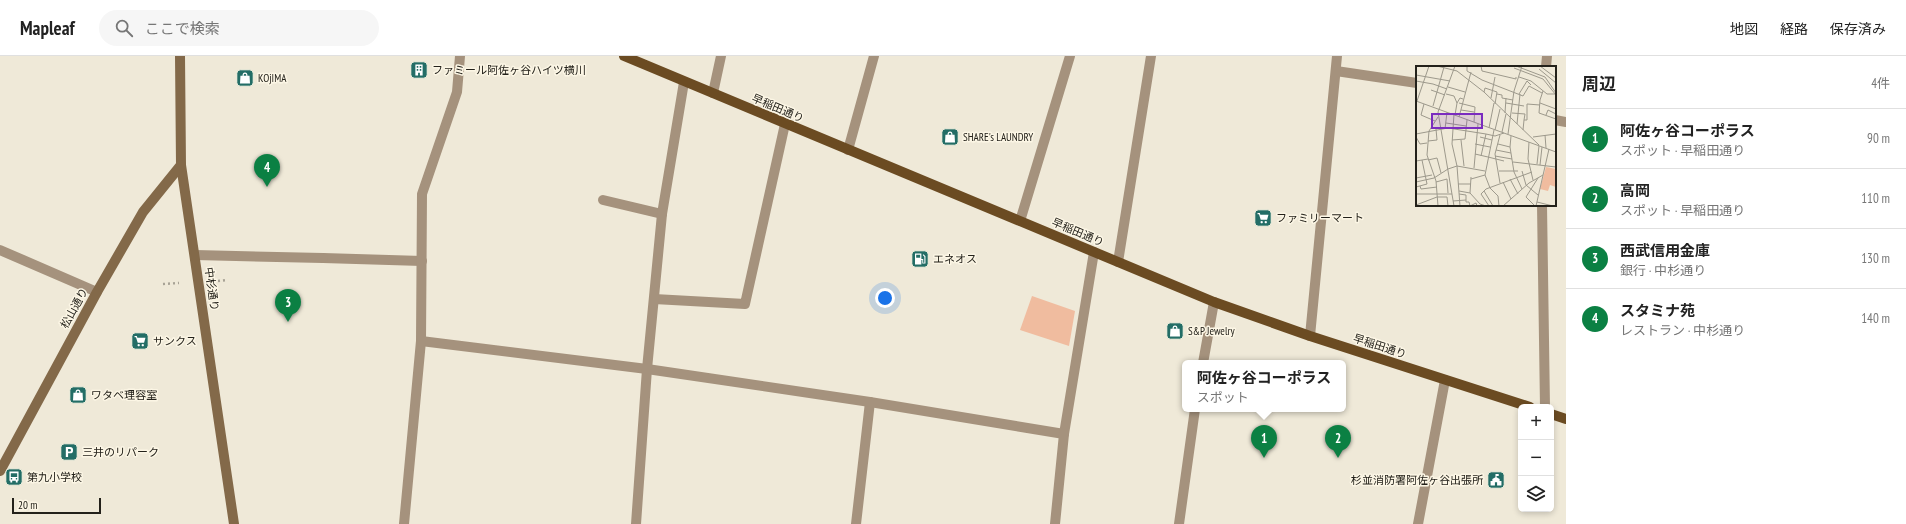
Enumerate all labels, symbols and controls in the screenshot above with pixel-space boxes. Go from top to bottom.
search box [99,10,379,46]
text: Mapleaf [20,16,75,40]
icon: search [113,17,135,39]
text: ここで検索 [145,19,220,38]
text: 地図 [1730,20,1758,38]
text: 経路 [1780,20,1808,38]
text: 保存済み [1830,20,1886,38]
building icon: ファミール阿佐ヶ谷ハイツ横川 [409,60,429,80]
place label: ファミール阿佐ヶ谷ハイツ横川 [432,63,586,77]
inset map [1416,66,1556,206]
shop icon: KOjIMA [235,68,255,88]
place label: KOjIMA [258,71,287,85]
text: 周辺 [1582,73,1616,95]
text: 4件 [1871,75,1890,92]
street label: 早稲田通り [750,91,806,125]
text: 阿佐ヶ谷コーポラス [1620,121,1755,140]
shop icon: SHARE's LAUNDRY [940,127,960,147]
place label: SHARE's LAUNDRY [963,130,1033,144]
text: 1 [1592,130,1598,147]
text: 90 m [1867,130,1890,147]
text: スポット · 早稲田通り [1620,142,1745,159]
pin: 4 [254,154,280,187]
text: 高岡 [1620,181,1650,200]
text: 2 [1592,190,1598,207]
text: 110 m [1861,190,1890,207]
text: スポット · 早稲田通り [1620,202,1745,219]
supermarket icon: ファミリーマート [1253,208,1273,228]
place label: ファミリーマート [1276,211,1364,225]
street label: 早稲田通り [1050,215,1106,249]
text: 西武信用金庫 [1620,241,1710,260]
fuel station icon: エネオス [910,249,930,269]
text: 3 [1592,250,1598,267]
text: 130 m [1861,250,1890,267]
place label: エネオス [933,252,977,266]
text: 銀行 · 中杉通り [1620,262,1706,279]
street label: 中杉通り [202,266,222,312]
street label: 松山通り [57,285,91,331]
your location [875,288,895,308]
pin: 3 [275,289,301,322]
text: スタミナ苑 [1620,301,1695,320]
text: 4 [1592,310,1598,327]
text: 140 m [1861,310,1890,327]
shop icon: S&P Jewelry [1165,321,1185,341]
text: レストラン · 中杉通り [1620,322,1745,339]
place label: S&P Jewelry [1188,324,1235,338]
supermarket icon: サンクス [130,331,150,351]
street label: 早稲田通り [1352,331,1408,361]
place label: サンクス [153,334,197,348]
popup [1182,360,1346,412]
text: 阿佐ヶ谷コーポラス [1197,368,1331,387]
shop icon: ワタベ理容室 [68,385,88,405]
place label: ワタベ理容室 [91,388,157,402]
text: スポット [1197,389,1249,406]
map controls [1518,404,1554,512]
button: + [1518,404,1554,440]
pin: 1 [1251,425,1277,458]
pin: 2 [1325,425,1351,458]
button: − [1518,440,1554,476]
parking icon: 三井のリパーク [59,442,79,462]
place label: 三井のリパーク [82,445,159,459]
bus stop icon: 第九小学校 [4,467,24,487]
place label: 第九小学校 [27,470,82,484]
public building icon: 杉並消防署阿佐ヶ谷出張所 [1486,470,1506,490]
place label: 杉並消防署阿佐ヶ谷出張所 [1351,473,1484,487]
button: layers [1518,476,1554,512]
scale bar [12,496,101,515]
text: 20 m [18,498,37,512]

